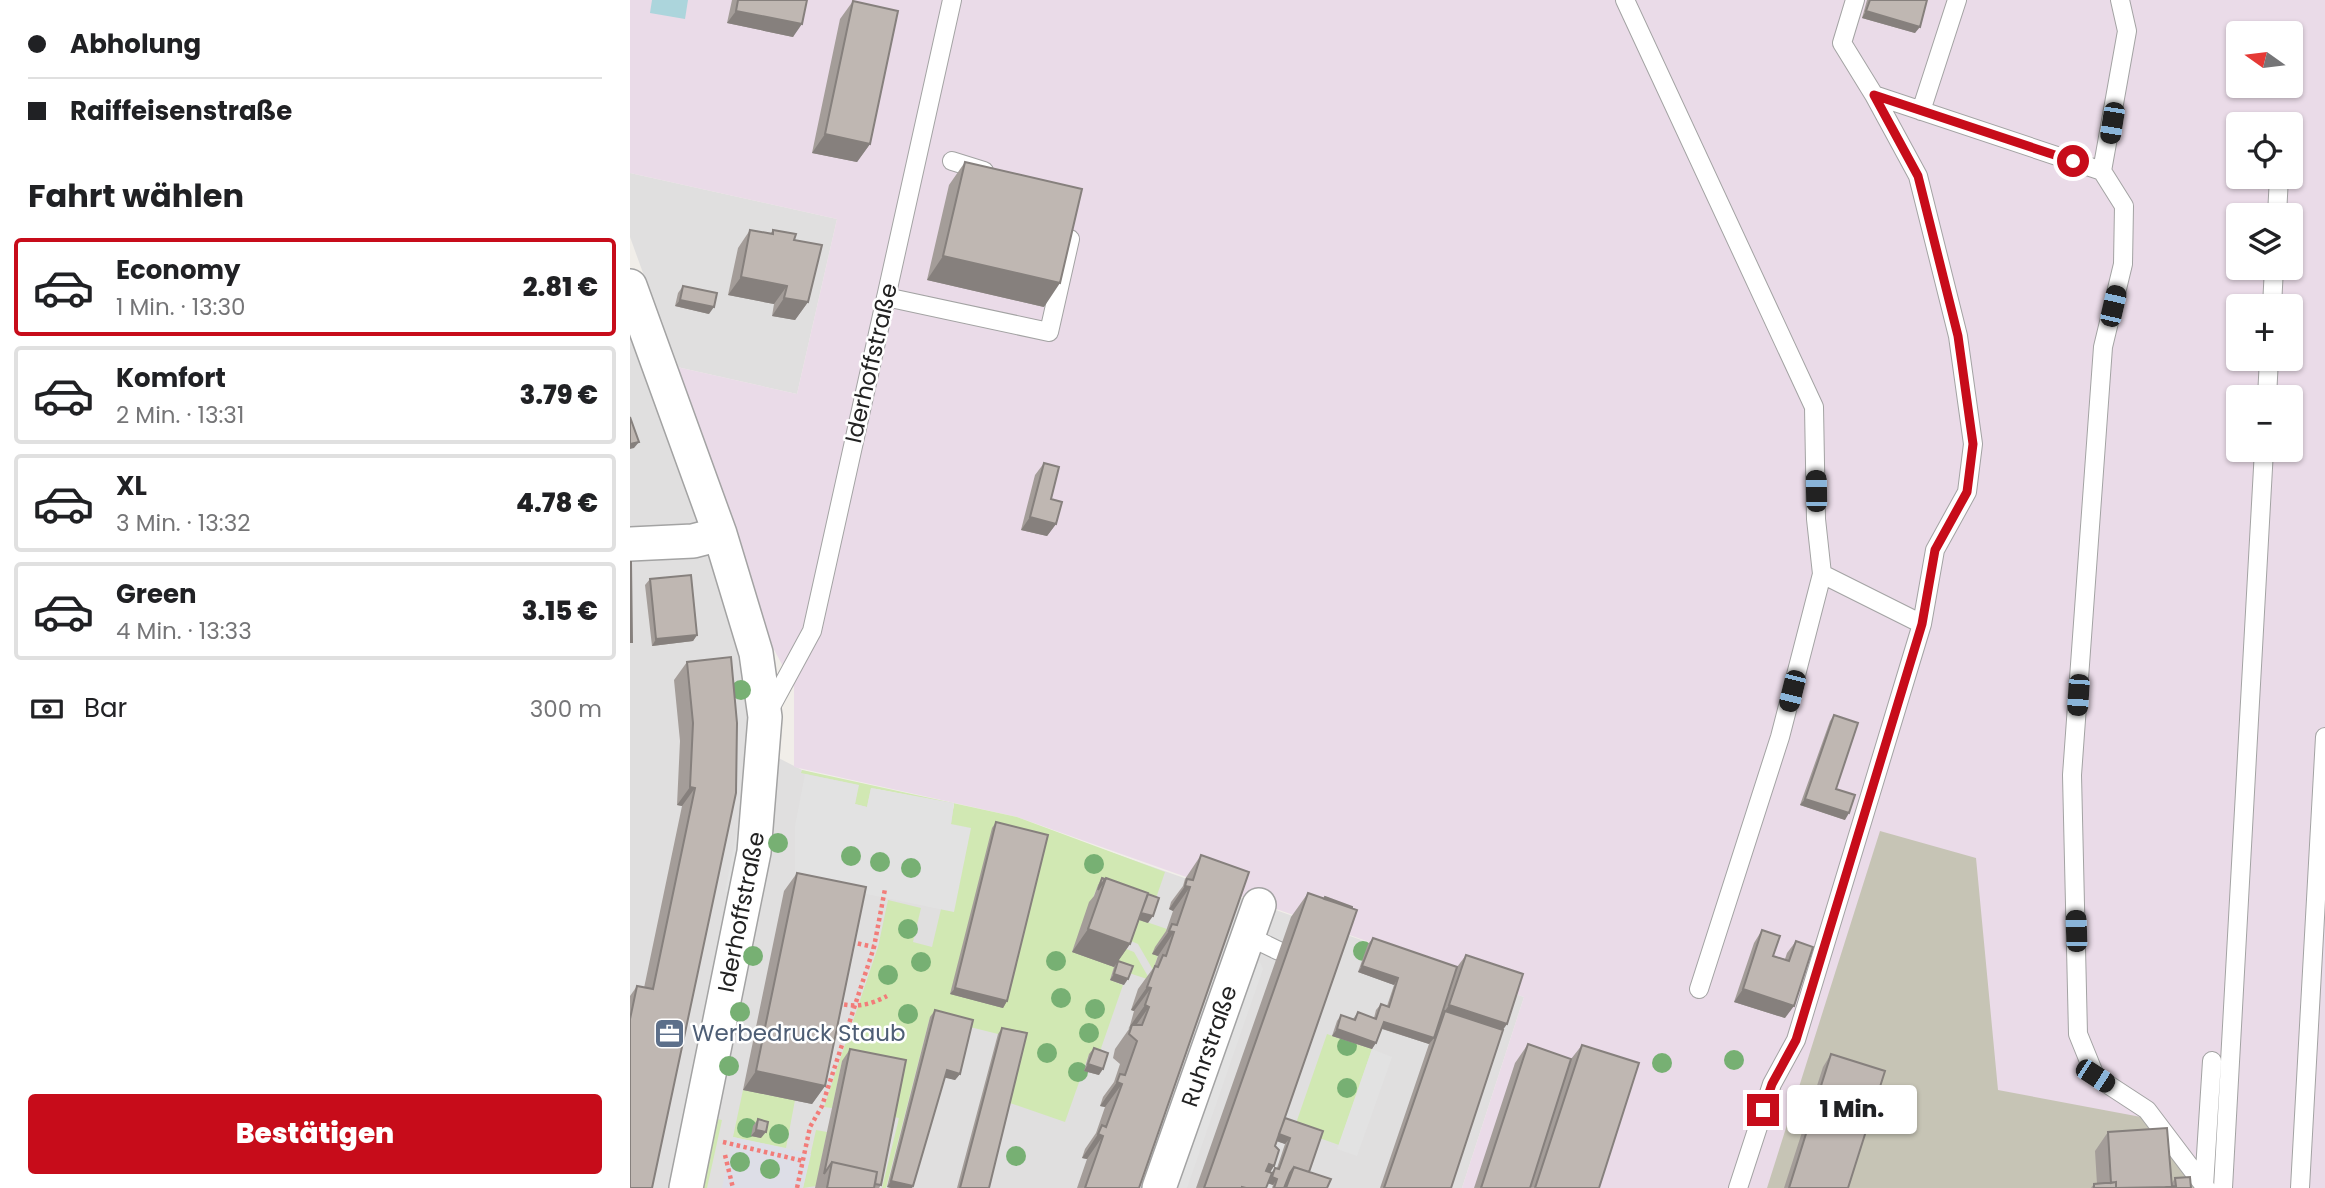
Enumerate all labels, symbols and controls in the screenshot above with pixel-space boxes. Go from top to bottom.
north arrow [2226,21,2303,98]
map controls [2226,21,2303,462]
text: Abholung [70,26,201,62]
text: Raiffeisenstraße [70,93,292,129]
car [2099,101,2126,145]
button: locate [2226,112,2303,189]
route start [2057,145,2089,177]
text: Fahrt wählen [28,173,244,218]
button: layers [2226,203,2303,280]
text: Economy [116,252,240,288]
icon: car [32,256,95,319]
text: 2.81 € [523,269,598,305]
street label: Iderhoffstraße [837,280,905,446]
car [2099,283,2128,329]
text: 1 Min. · 13:30 [116,291,245,323]
button: + [2226,294,2303,371]
text: Komfort [116,360,226,396]
icon: car [32,364,95,427]
text: 3.79 € [519,377,598,413]
button: − [2226,385,2303,462]
text: 2 Min. · 13:31 [116,399,244,431]
text: XL [116,468,147,504]
car [1806,470,1827,512]
icon: car [32,472,95,535]
text: 4.78 € [516,485,598,521]
text: 3 Min. · 13:32 [116,507,250,539]
text: Green [116,576,197,612]
icon: car [32,580,95,643]
text: 3.15 € [522,593,598,629]
text: 4 Min. · 13:33 [116,615,252,647]
car [1777,668,1808,714]
car [2067,673,2090,717]
icon: cash [28,690,66,728]
text: Bar [84,690,127,726]
text: 300 m [530,693,602,725]
street label: Iderhoffstraße [710,829,772,995]
car [2065,910,2088,952]
street label: Ruhrstraße [1173,981,1245,1111]
office icon: Werbedruck Staub [652,1016,686,1050]
place label: Werbedruck Staub [692,1017,906,1049]
car [2072,1056,2119,1096]
callout: 1 Min. [1788,1086,1917,1134]
text: 1 Min. [1820,1093,1884,1125]
button: Bestätigen [28,1094,602,1174]
route end [1747,1094,1779,1126]

